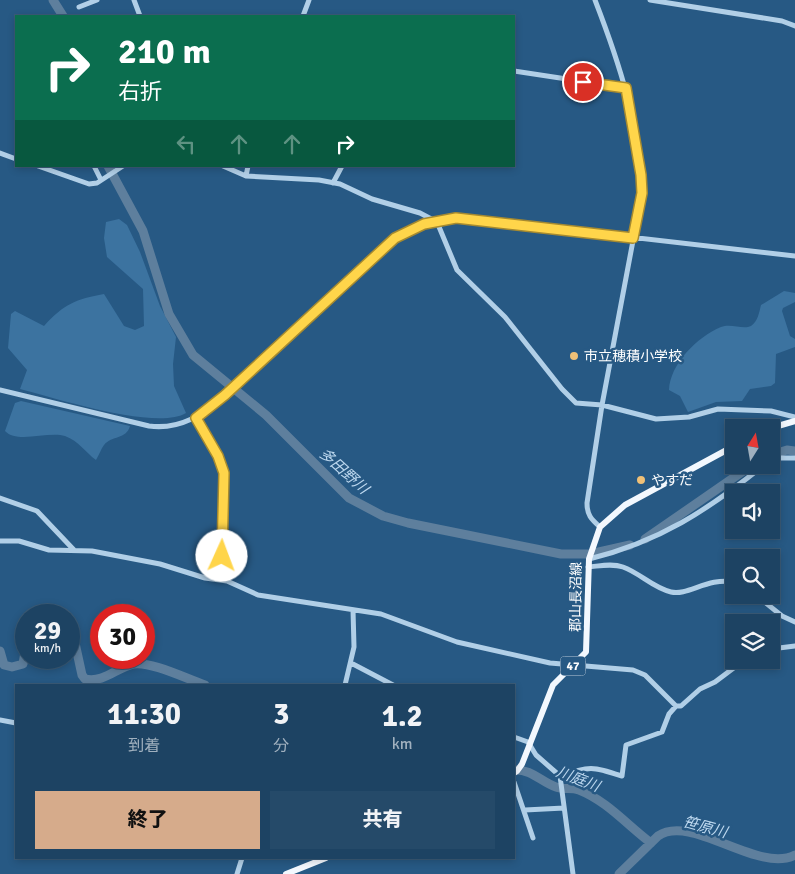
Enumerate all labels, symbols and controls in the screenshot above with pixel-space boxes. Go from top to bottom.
text: 210 m [118,30,211,73]
icon: right [35,35,100,100]
pin [562,61,604,103]
icon: arrive [569,68,597,96]
text: 右折 [118,78,162,105]
icon: left [172,130,200,158]
icon: ahead [225,130,253,158]
icon: ahead [278,130,306,158]
icon: right [331,130,359,158]
place label: 市立穂積小学校 [584,348,682,365]
marker: 市立穂積小学校 [568,350,580,362]
north arrow [725,419,780,474]
map controls [725,419,780,669]
water label: 多田野川 [316,444,374,499]
place label: やすだ [651,472,693,489]
marker: やすだ [635,474,647,486]
button: sound [725,484,780,539]
position arrow [195,529,247,581]
button: search [725,549,780,604]
street label: 郡山長沼線 [567,562,585,632]
speed limit sign: 30 [90,604,155,669]
button: layers [725,614,780,669]
text: 29 [34,615,61,646]
text: km/h [34,641,61,656]
road number: 47 [560,656,586,676]
text: 11:30 [107,696,181,733]
text: 3 [273,696,289,733]
text: 1.2 [382,698,423,735]
text: km [392,734,413,754]
text: 到着 [128,736,160,756]
text: 分 [273,736,289,756]
water label: 川庭川 [554,763,604,796]
button: 終了 [35,791,260,849]
button: 共有 [270,791,495,849]
water label: 笹原川 [681,812,731,842]

